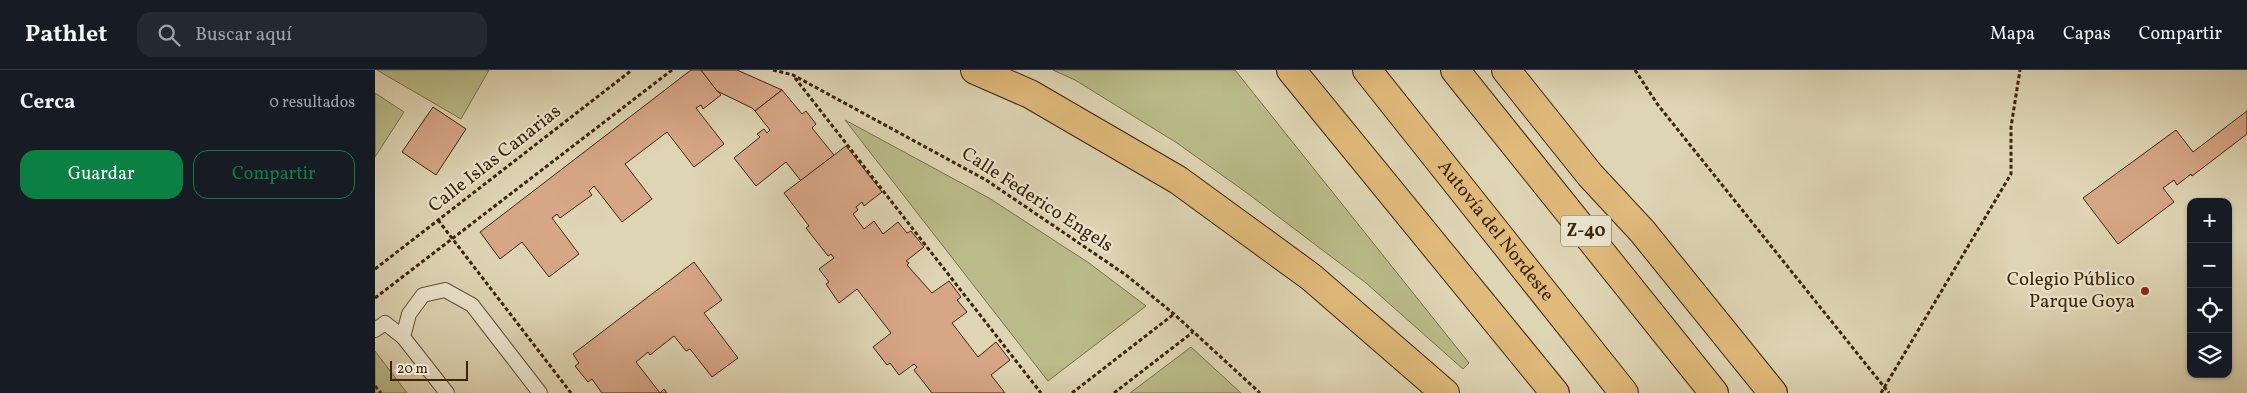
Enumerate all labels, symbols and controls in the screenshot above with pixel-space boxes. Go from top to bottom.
search box [137,12,487,57]
text: Pathlet [25,18,107,52]
icon: search [155,21,183,49]
text: Buscar aquí [195,22,292,48]
text: Mapa [1990,22,2035,47]
text: Capas [2063,22,2111,47]
text: Compartir [2139,22,2222,47]
text: Cerca [20,88,75,117]
text: 0 resultados [269,92,355,114]
street label: Calle Islas Canarias [423,99,567,219]
street label: Calle Federico Engels [956,141,1118,259]
button: Guardar [20,150,183,199]
button: Compartir [193,150,355,199]
street label: Autovía del Nordeste [1431,155,1560,307]
map controls [2187,198,2232,378]
button: + [2187,198,2232,243]
road number: Z-40 [1561,216,1611,247]
button: − [2187,243,2232,288]
place label: Colegio Público Parque Goya [2007,267,2135,315]
marker: Colegio Público Parque Goya [2139,285,2151,297]
button: locate [2187,288,2232,333]
button: layers [2187,333,2232,378]
scale bar [390,358,467,381]
text: 20 m [397,360,428,379]

